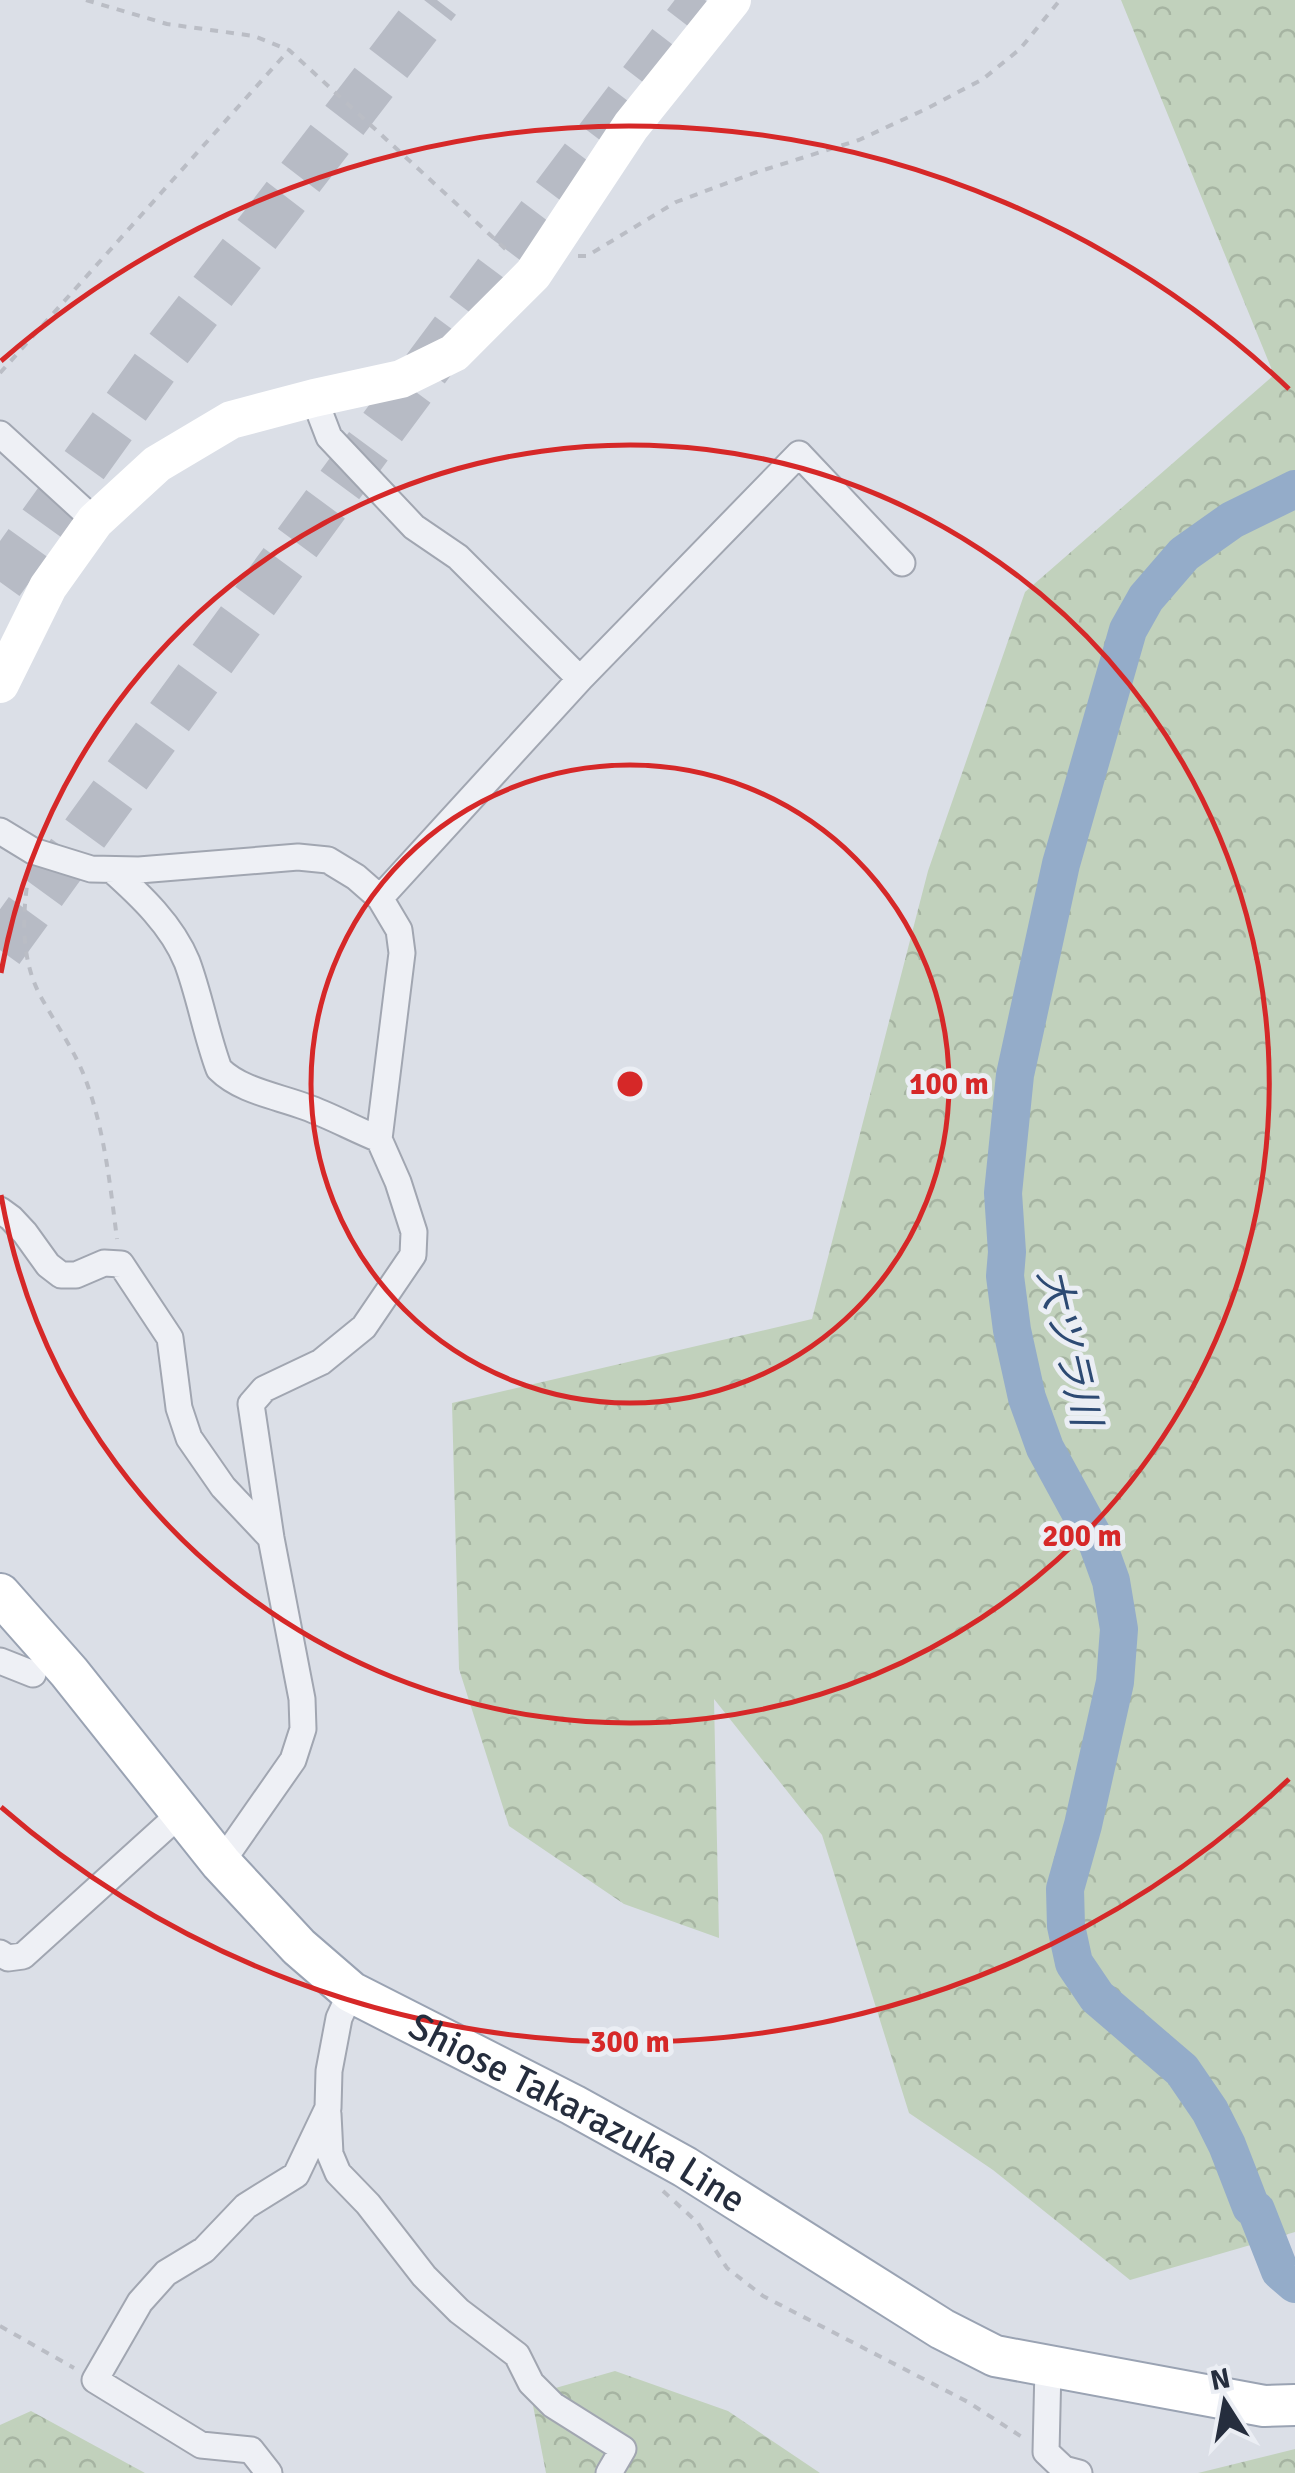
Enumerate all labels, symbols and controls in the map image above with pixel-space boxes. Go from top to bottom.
centre of rings [612,1066,648,1102]
text: 100 m [909,1066,989,1103]
water label: 大ツラ川 [1027,1264,1112,1435]
text: 200 m [1042,1518,1122,1555]
street label: Shiose Takarazuka Line [401,2002,754,2223]
text: 300 m [590,2024,670,2061]
north arrow [1175,2353,1275,2453]
text: N [1208,2361,1233,2398]

